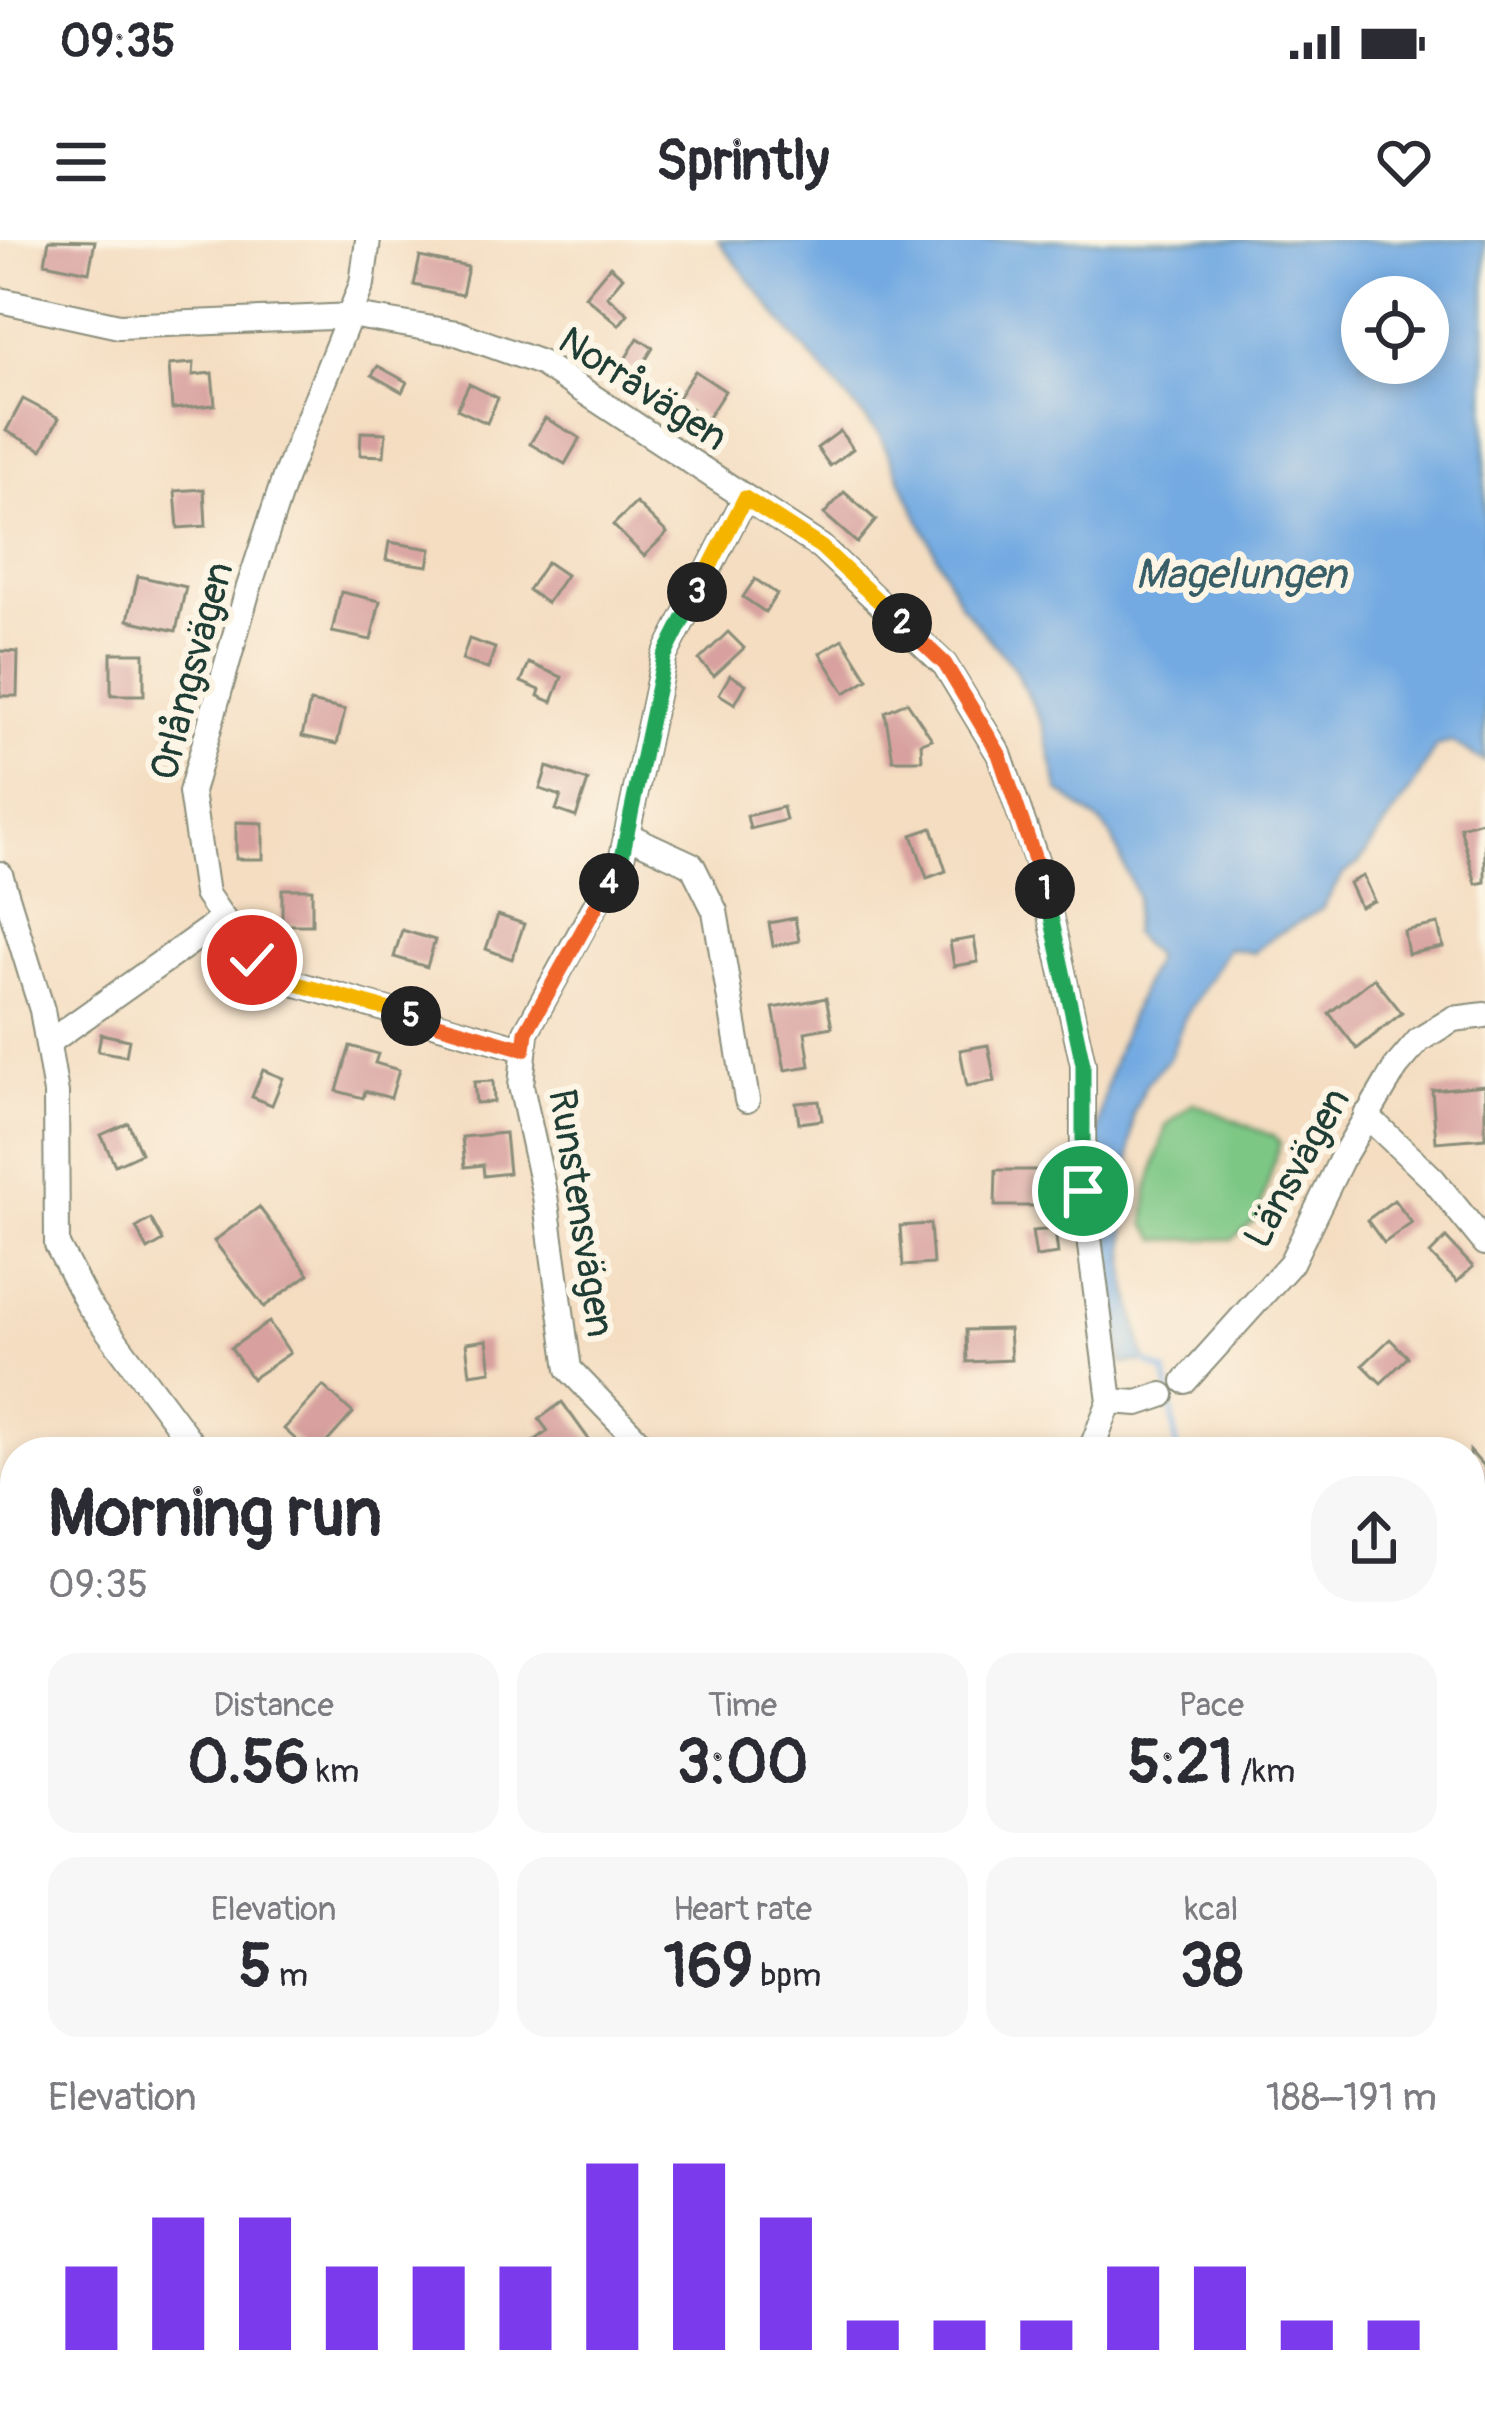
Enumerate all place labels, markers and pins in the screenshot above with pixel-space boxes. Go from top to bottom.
pin: 3 [667,562,727,622]
pin: 2 [872,593,932,653]
pin: 4 [579,853,639,913]
pin: 1 [1015,859,1075,919]
pin [201,909,303,1011]
pin: 5 [381,986,441,1046]
pin [1032,1140,1134,1242]

